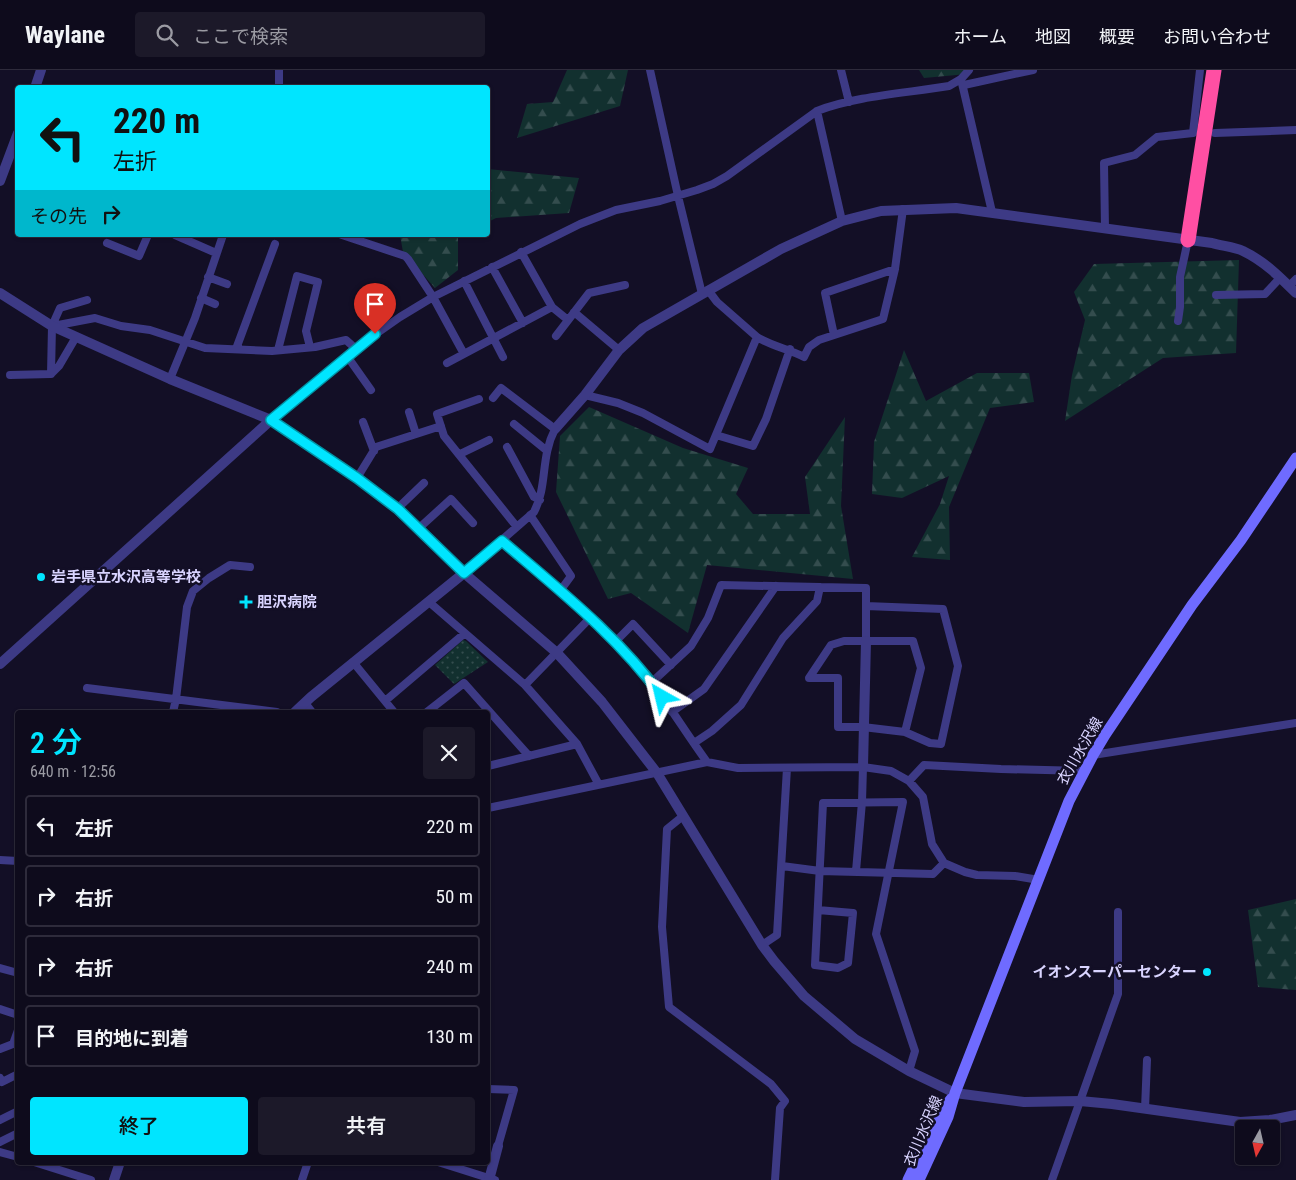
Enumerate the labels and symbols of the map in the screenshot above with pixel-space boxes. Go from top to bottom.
pin [354,283,396,334]
place label: 岩手県立水沢高等学校 [51,568,201,586]
marker: 岩手県立水沢高等学校 [35,571,47,583]
place label: 胆沢病院 [257,593,317,611]
marker: 胆沢病院 [239,595,253,609]
position arrow [635,670,687,722]
street label: 衣川水沢線 [1053,714,1107,788]
place label: イオンスーパーセンター [1032,963,1197,981]
marker: イオンスーパーセンター [1201,966,1213,978]
street label: 衣川水沢線 [900,1093,946,1169]
north arrow [1235,1120,1280,1165]

